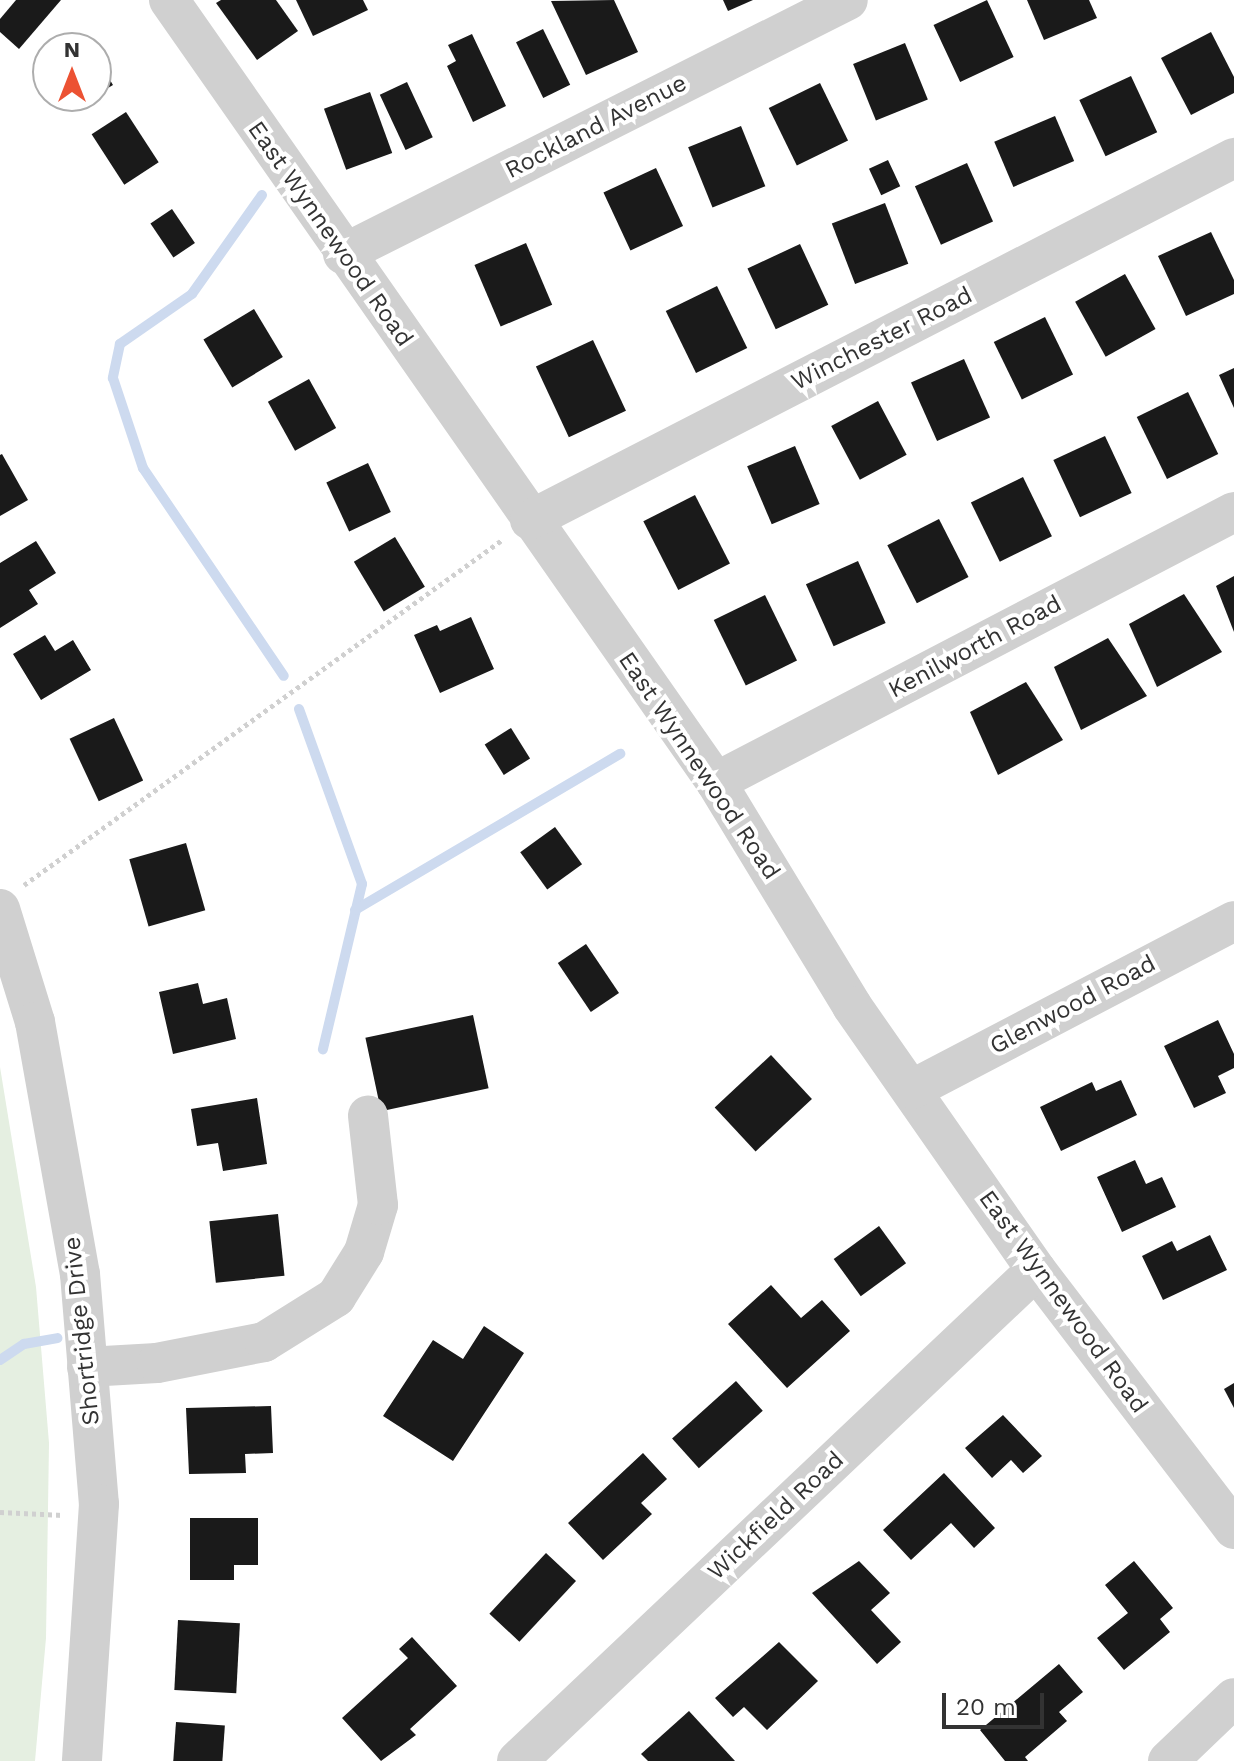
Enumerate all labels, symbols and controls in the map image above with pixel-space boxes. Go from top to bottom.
north arrow [32,32,112,112]
text: N [64,37,80,62]
street label: Rockland Avenue [500,69,692,185]
street label: East Wynnewood Road [241,116,419,352]
street label: Winchester Road [787,281,977,397]
street label: Kenilworth Road [884,589,1066,705]
street label: East Wynnewood Road [612,647,786,885]
street label: Glenwood Road [985,949,1161,1061]
street label: East Wynnewood Road [972,1185,1154,1419]
street label: Shortridge Drive [58,1235,106,1427]
street label: Wickfield Road [702,1446,850,1586]
scale bar [946,1677,1048,1727]
text: 20 m [956,1693,1016,1721]

